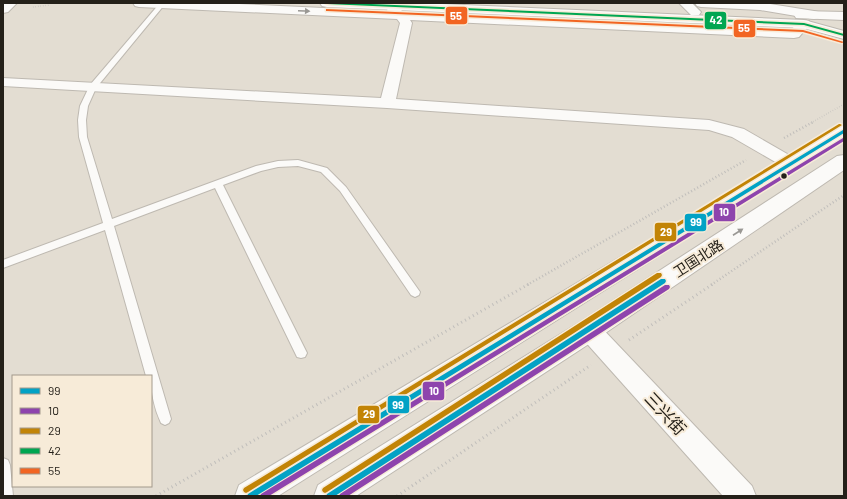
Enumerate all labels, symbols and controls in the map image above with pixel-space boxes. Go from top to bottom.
line badge: 55 [445,6,468,25]
one-way arrow [298,8,311,14]
text: 55 [450,9,462,22]
line badge: 42 [704,11,727,30]
text: 42 [710,13,722,26]
line badge: 55 [733,19,756,38]
text: 55 [738,21,750,34]
unlabelled marker [779,171,789,181]
line badge: 10 [713,203,736,222]
text: 10 [719,205,729,218]
line badge: 99 [684,213,707,232]
text: 99 [690,215,702,228]
line badge: 29 [654,222,677,242]
text: 29 [660,225,672,238]
one-way arrow [732,228,743,235]
street label: 卫国北路 [670,236,726,280]
legend [12,375,152,487]
line badge: 10 [422,381,445,401]
text: 99 [48,383,61,397]
text: 10 [429,384,439,397]
street label: 三兴街 [641,388,691,438]
line badge: 99 [387,395,410,414]
text: 99 [392,398,404,411]
text: 10 [48,403,59,417]
line badge: 29 [357,405,380,424]
text: 29 [363,407,375,420]
text: 29 [48,423,61,437]
text: 42 [48,443,61,457]
text: 55 [48,463,60,477]

